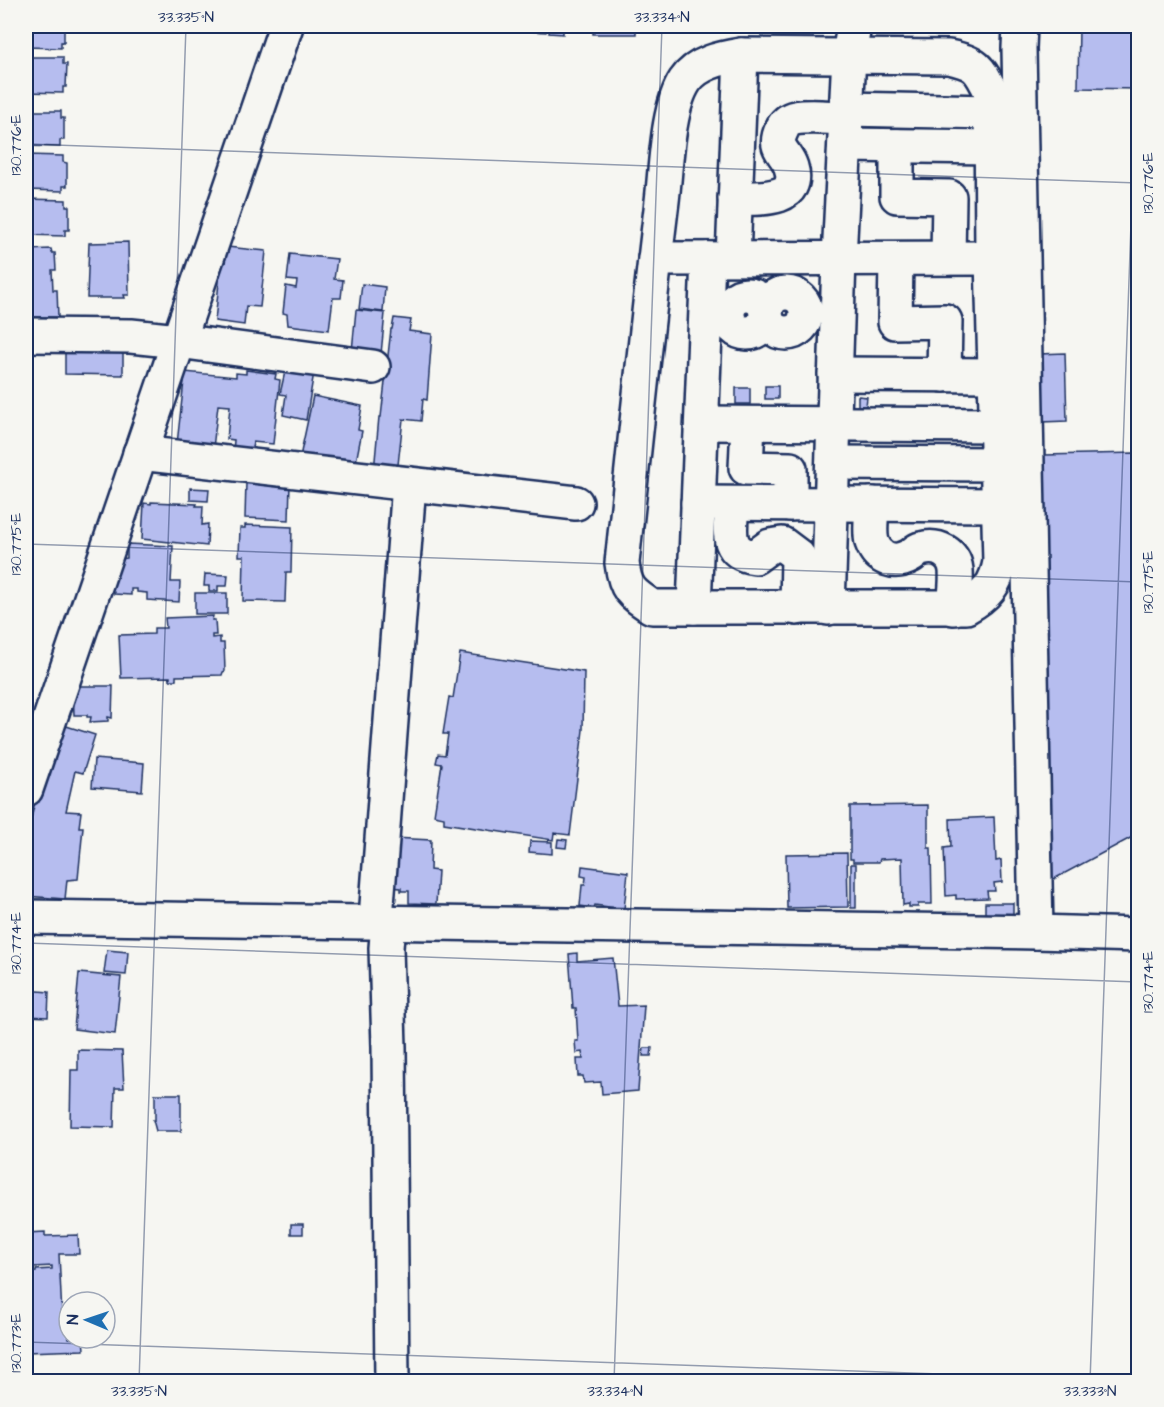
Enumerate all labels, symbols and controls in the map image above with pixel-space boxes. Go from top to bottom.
text: 33.335°N [158,7,214,28]
text: 33.334°N [634,7,690,28]
text: 130.776°E [6,114,27,176]
text: 130.776°E [1138,152,1159,214]
text: 130.775°E [6,513,27,575]
text: 130.775°E [1138,551,1159,613]
text: 130.774°E [6,912,27,974]
text: 130.774°E [1138,951,1159,1013]
north arrow [57,1290,117,1350]
text: 130.773°E [6,1313,27,1373]
text: N [62,1314,84,1325]
text: 33.335°N [111,1381,167,1402]
text: 33.334°N [587,1381,643,1402]
text: 33.333°N [1064,1381,1116,1402]

